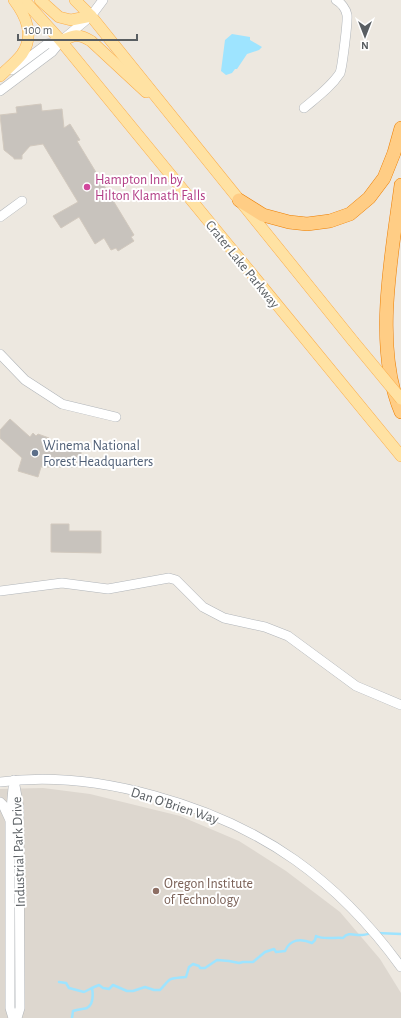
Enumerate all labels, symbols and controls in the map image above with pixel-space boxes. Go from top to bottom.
scale bar [18,16,137,42]
north arrow [345,16,385,56]
text: 100 m [24,24,52,36]
text: N [361,40,369,51]
place label: Hampton Inn by Hilton Klamath Falls [95,173,205,203]
marker: Hampton Inn by Hilton Klamath Falls [82,182,92,192]
street label: Crater Lake Parkway [203,218,282,311]
place label: Winema National Forest Headquarters [43,439,153,469]
marker: Winema National Forest Headquarters [30,448,40,458]
street label: Dan O'Brien Way [129,785,220,827]
street label: Industrial Park Drive [10,796,28,907]
place label: Oregon Institute of Technology [164,877,253,907]
marker: Oregon Institute of Technology [151,886,161,896]

